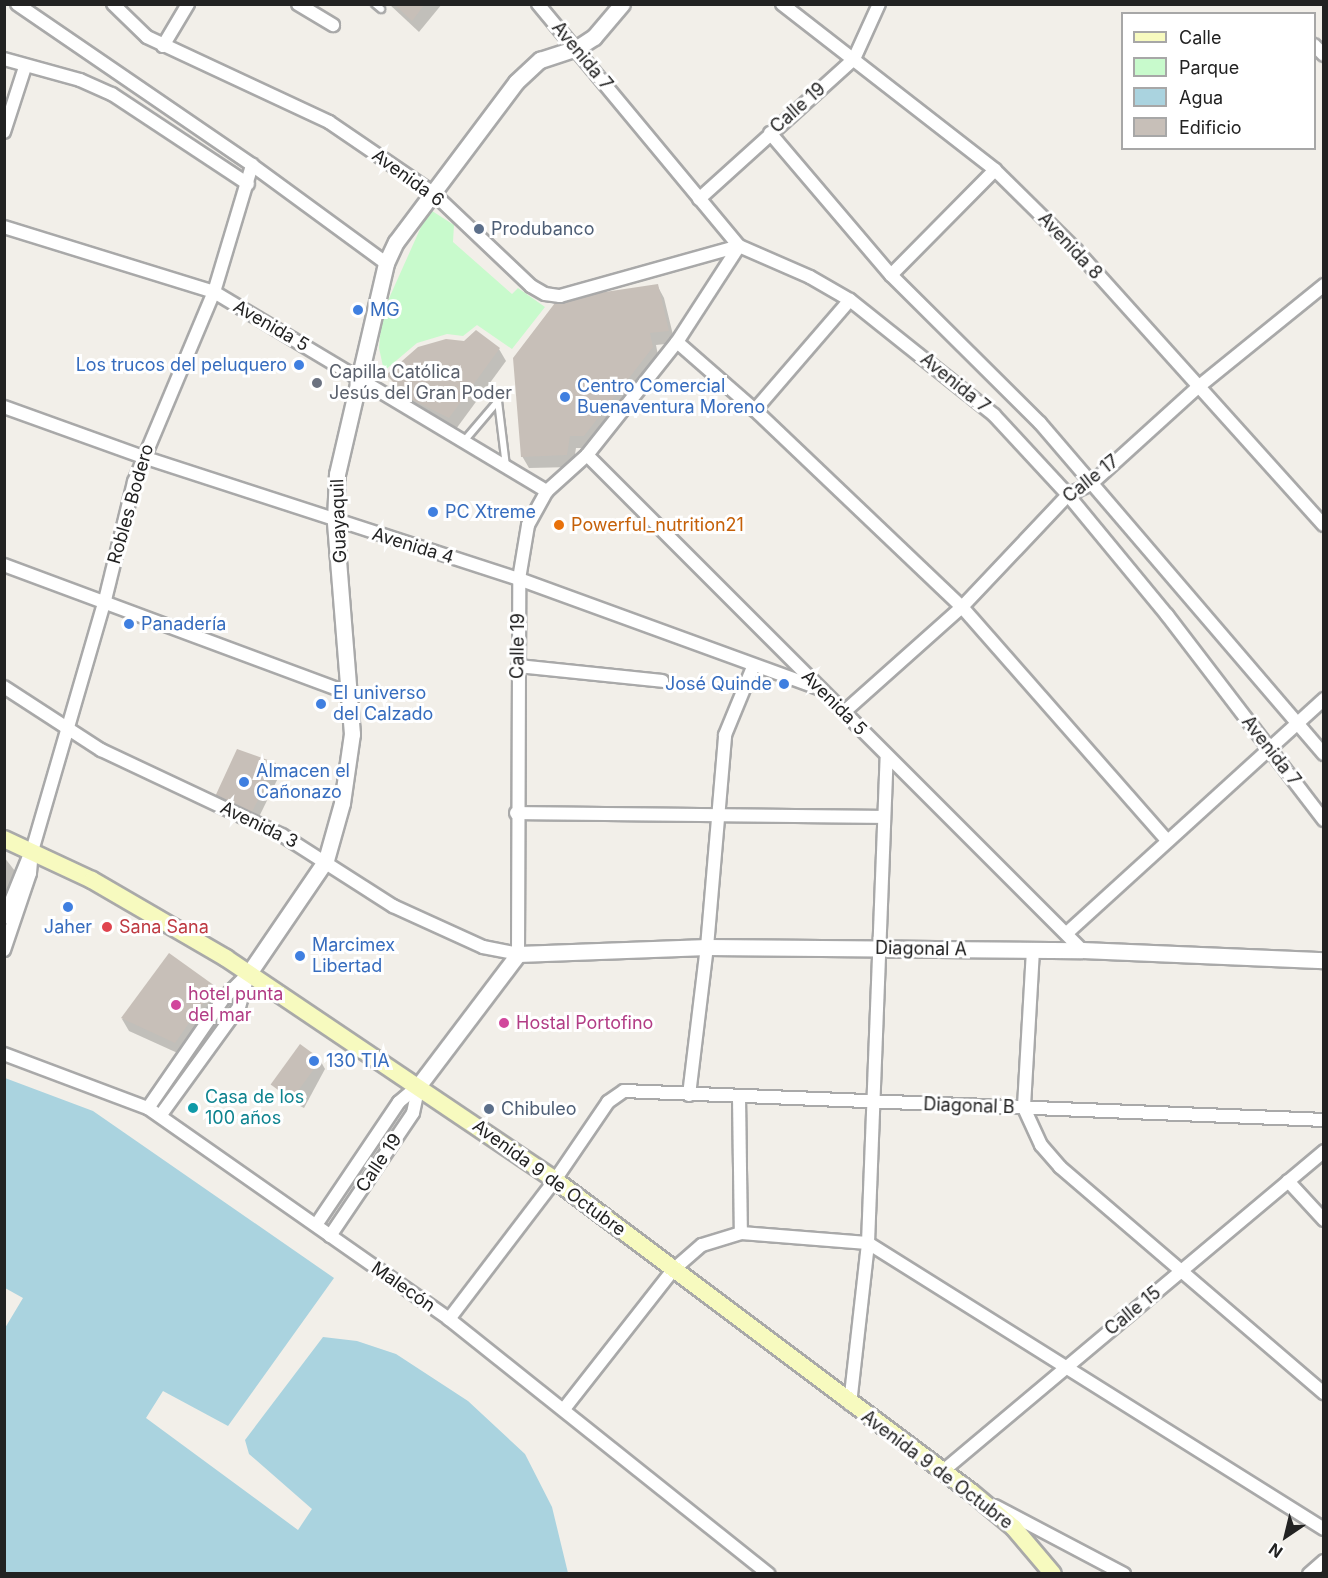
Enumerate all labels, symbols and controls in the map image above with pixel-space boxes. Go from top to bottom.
legend [1121,12,1316,150]
street label: Avenida 7 [547,17,617,95]
text: Calle [1179,27,1221,48]
text: Parque [1179,57,1239,78]
street label: Calle 19 [766,78,830,138]
text: Agua [1179,87,1223,108]
text: Edificio [1179,117,1242,138]
street label: Avenida 6 [368,145,448,211]
street label: Avenida 8 [1034,208,1106,284]
place label: Produbanco [491,218,594,240]
marker: Produbanco [472,222,486,236]
street label: Avenida 5 [229,296,313,356]
place label: MG [370,299,400,321]
marker: MG [351,303,365,317]
street label: Avenida 7 [916,349,994,417]
place label: Los trucos del peluquero [76,354,287,376]
marker: Los trucos del peluquero [292,358,306,372]
place label: Capilla Católica Jesús del Gran Poder [329,362,512,404]
marker: Capilla Católica Jesús del Gran Poder [310,376,324,390]
place label: Centro Comercial Buenaventura Moreno [577,376,765,418]
marker: Centro Comercial Buenaventura Moreno [558,390,572,404]
street label: Robles Bodero [104,441,158,567]
street label: Calle 17 [1059,450,1123,508]
street label: Guayaquil [327,478,351,564]
place label: PC Xtreme [445,501,536,523]
marker: PC Xtreme [426,505,440,519]
place label: Powerful_nutrition21 [571,514,744,536]
marker: Powerful_nutrition21 [552,518,566,532]
street label: Avenida 4 [370,523,456,569]
place label: Panadería [141,613,226,635]
street label: Calle 19 [507,613,529,679]
marker: Panadería [122,617,136,631]
street label: Avenida 5 [797,666,871,740]
place label: José Quinde [665,673,772,695]
marker: José Quinde [777,677,791,691]
place label: El universo del Calzado [333,683,433,726]
marker: El universo del Calzado [314,697,328,711]
street label: Avenida 7 [1237,712,1305,790]
place label: Almacen el Cañonazo [256,761,350,804]
marker: Almacen el Cañonazo [237,775,251,789]
street label: Avenida 3 [217,797,301,853]
marker: Jaher [61,900,75,914]
place label: Jaher [44,916,92,938]
place label: Sana Sana [119,916,209,938]
marker: Sana Sana [100,920,114,934]
place label: Marcimex Libertad [312,935,395,978]
street label: Diagonal A [875,937,967,961]
marker: Marcimex Libertad [293,949,307,963]
place label: hotel punta del mar [188,984,283,1026]
marker: hotel punta del mar [169,998,183,1012]
place label: Hostal Portofino [516,1012,653,1034]
marker: Hostal Portofino [497,1016,511,1030]
place label: 130 TIA [326,1050,390,1072]
marker: 130 TIA [307,1054,321,1068]
place label: Casa de los 100 años [205,1087,304,1130]
street label: Diagonal B [923,1094,1015,1118]
place label: Chibuleo [501,1098,576,1120]
marker: Casa de los 100 años [186,1101,200,1115]
marker: Chibuleo [482,1102,496,1116]
street label: Avenida 9 de Octubre [468,1115,630,1241]
street label: Calle 19 [352,1130,406,1196]
street label: Malecón [367,1257,439,1317]
street label: Calle 15 [1101,1282,1165,1340]
street label: Avenida 9 de Octubre [857,1406,1017,1534]
north arrow [1256,1506,1316,1566]
text: N [1265,1539,1286,1562]

